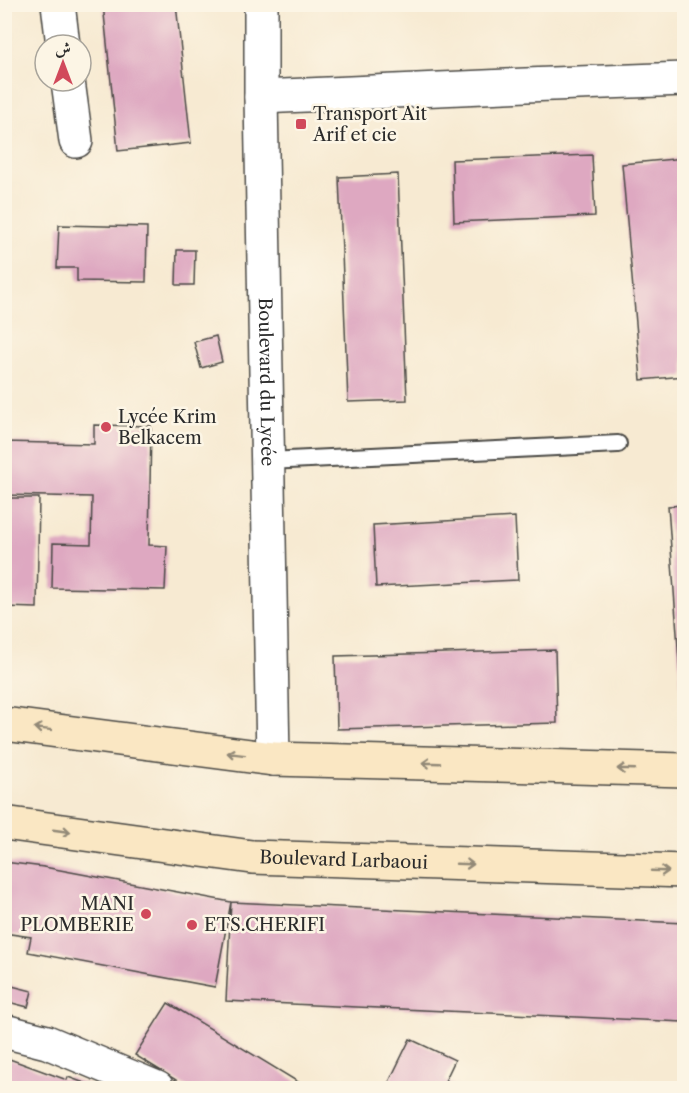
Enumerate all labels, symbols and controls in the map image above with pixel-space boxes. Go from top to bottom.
north arrow [33,33,93,93]
text: ش [55,38,71,58]
place label: Transport Ait Arif et cie [312,103,427,146]
marker: Transport Ait Arif et cie [294,117,308,131]
street label: Boulevard du Lycée [254,297,279,466]
place label: Lycée Krim Belkacem [118,406,217,449]
marker: Lycée Krim Belkacem [99,420,113,434]
one-way arrow [34,723,54,734]
one-way arrow [227,749,247,760]
one-way arrow [422,758,442,769]
one-way arrow [617,763,637,774]
one-way arrow [52,825,72,836]
street label: Boulevard Larbaoui [259,846,429,874]
one-way arrow [455,859,475,870]
one-way arrow [650,865,670,876]
place label: MANI PLOMBERIE [20,893,134,936]
marker: MANI PLOMBERIE [139,907,153,921]
place label: ETS.CHERIFI [204,914,325,936]
marker: ETS.CHERIFI [185,918,199,932]

